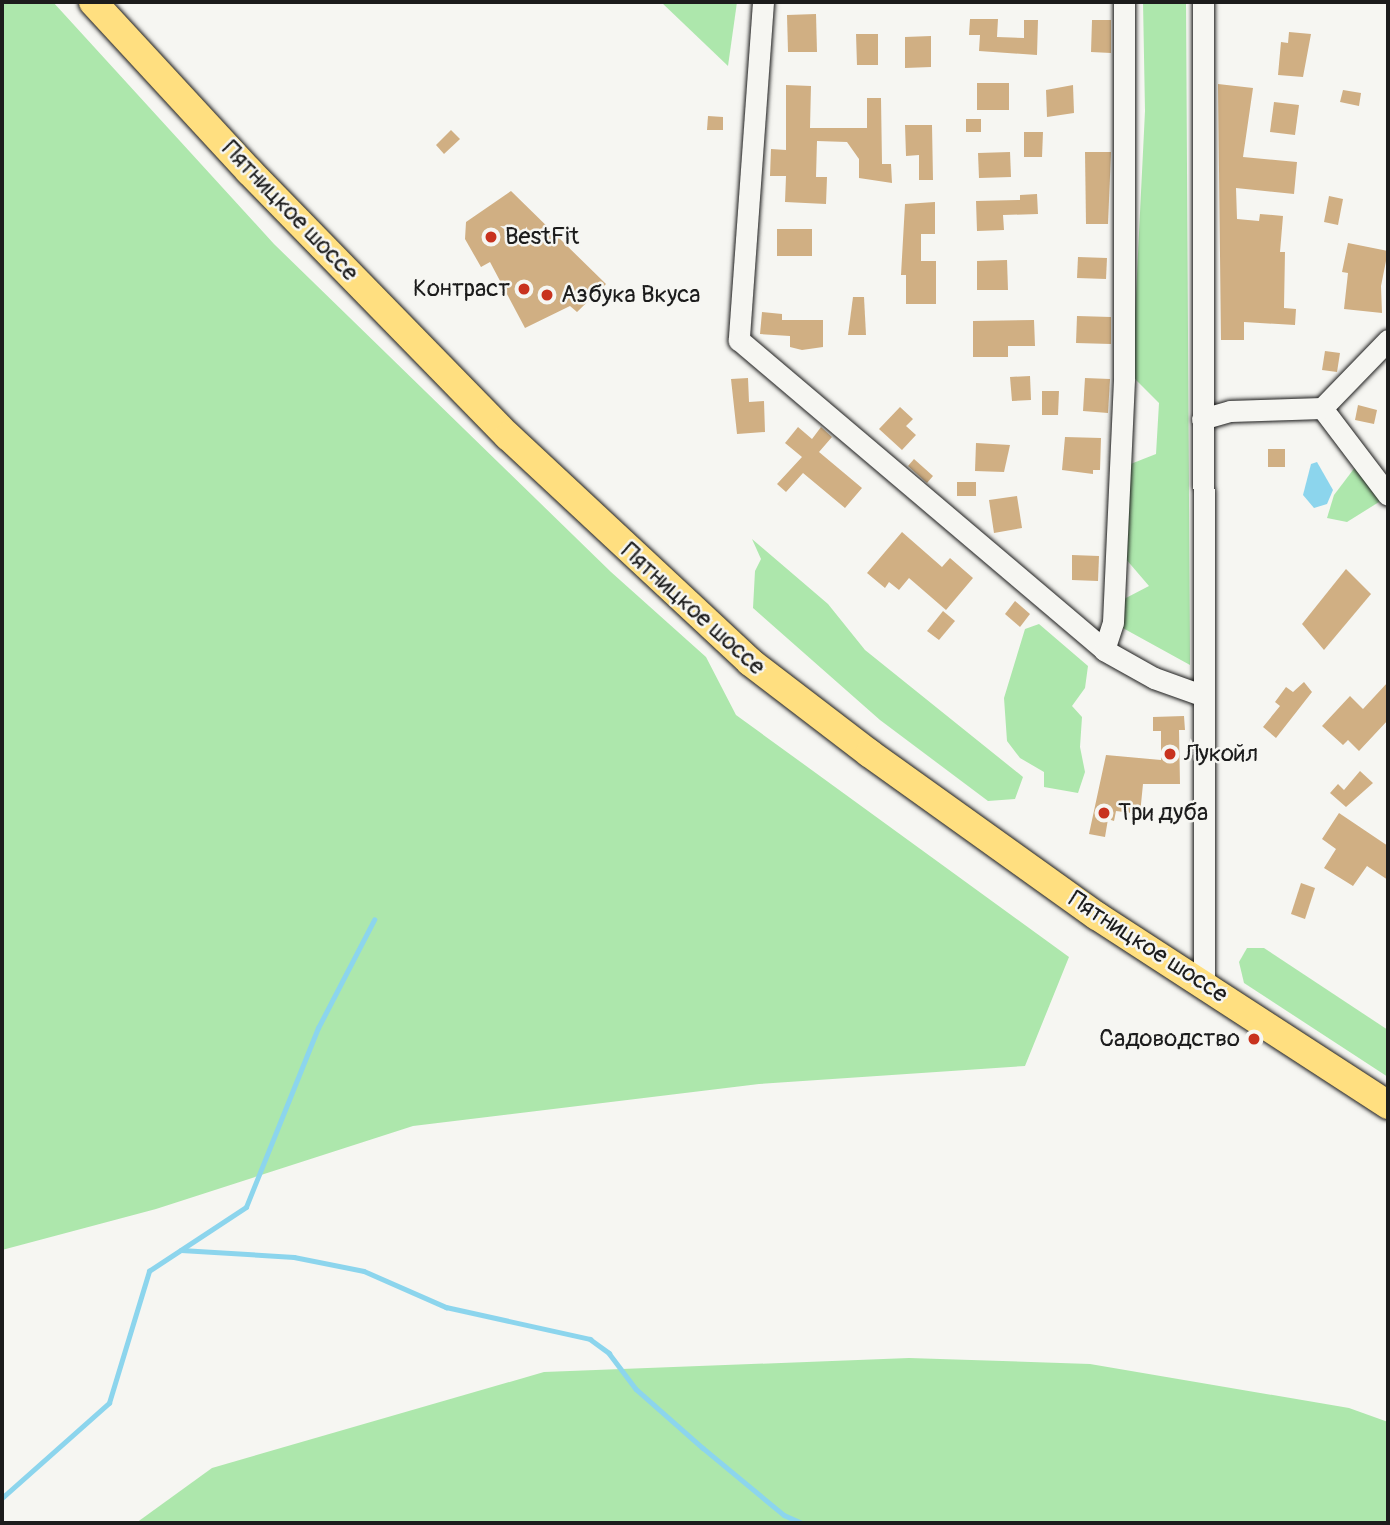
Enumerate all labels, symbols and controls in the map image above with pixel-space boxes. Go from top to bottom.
street label: Пятницкое шоссе [216,135,364,287]
place label: BestFit [505,223,579,251]
marker: BestFit [483,229,499,245]
place label: Контраст [413,275,510,303]
marker: Контраст [516,281,532,297]
place label: Азбука Вкуса [561,281,700,309]
marker: Азбука Вкуса [539,287,555,303]
street label: Пятницкое шоссе [615,537,771,681]
place label: Лукойл [1184,740,1258,768]
marker: Лукойл [1162,746,1178,762]
place label: Три дуба [1118,799,1208,827]
marker: Три дуба [1096,805,1112,821]
street label: Пятницкое шоссе [1063,885,1233,1009]
place label: Садоводство [1099,1025,1240,1053]
marker: Садоводство [1246,1031,1262,1047]

